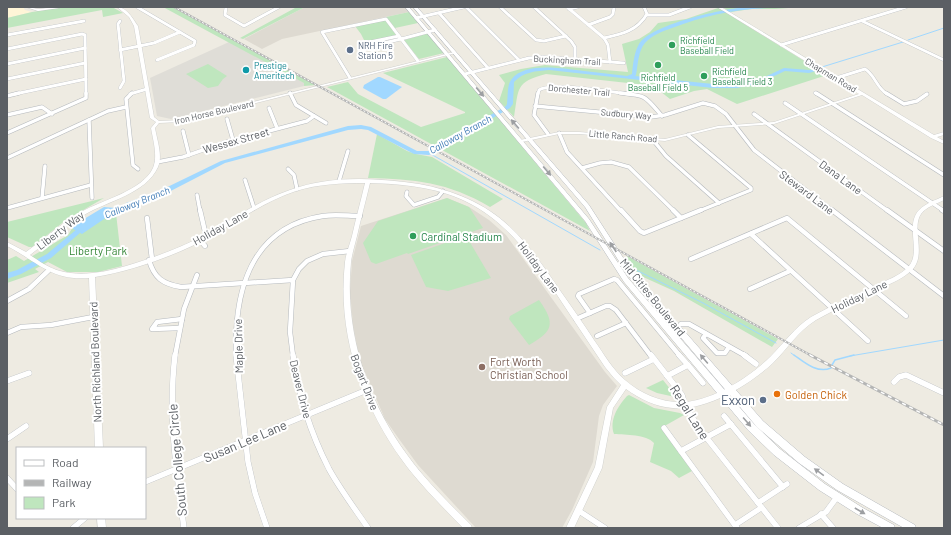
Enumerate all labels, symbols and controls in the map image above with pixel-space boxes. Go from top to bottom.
place label: Richfield Baseball Field [680,35,734,56]
place label: NRH Fire Station 5 [358,40,393,61]
marker: Richfield Baseball Field [667,40,677,50]
marker: NRH Fire Station 5 [345,45,355,55]
street label: Buckingham Trail [533,53,601,67]
street label: Chapman Road [803,55,859,95]
place label: Prestige Ameritech [254,60,295,81]
marker: Richfield Baseball Field 5 [653,60,663,70]
marker: Prestige Ameritech [241,65,251,75]
place label: Richfield Baseball Field 3 [712,66,773,87]
marker: Richfield Baseball Field 3 [699,71,709,81]
place label: Richfield Baseball Field 5 [628,72,689,93]
street label: Dorchester Trail [548,82,610,98]
one-way arrow [475,86,484,97]
street label: Iron Horse Boulevard [173,97,255,126]
street label: Sudbury Way [600,106,652,122]
water label: Calloway Branch [427,112,493,156]
one-way arrow [510,119,520,129]
street label: Wessex Street [201,124,271,156]
street label: Little Ranch Road [588,128,658,144]
street label: Dana Lane [817,157,865,197]
one-way arrow [542,166,551,177]
street label: Steward Lane [777,167,837,217]
water label: Calloway Branch [103,183,171,221]
street label: Holiday Lane [190,206,250,247]
street label: Liberty Way [34,208,86,252]
place label: Cardinal Stadium [421,230,502,243]
marker: Cardinal Stadium [408,231,418,241]
street label: Holiday Lane [515,239,563,295]
one-way arrow [609,242,617,252]
park label: Liberty Park [69,244,127,257]
street label: Mid Cities Boulevard [618,256,688,338]
street label: Holiday Lane [829,277,889,315]
street label: North Richland Boulevard [86,301,104,423]
street label: Maple Drive [231,318,245,373]
street label: Bogart Drive [348,352,382,412]
one-way arrow [699,354,708,364]
place label: Fort Worth Christian School [490,355,568,381]
street label: Deaver Drive [287,358,315,420]
marker: Fort Worth Christian School [477,362,487,372]
street label: Regal Lane [667,382,713,443]
place label: Golden Chick [785,388,847,401]
marker: Golden Chick [772,389,782,399]
place label: Exxon [721,392,755,408]
marker: Exxon [758,395,768,405]
street label: South College Circle [164,403,190,517]
street label: Susan Lee Lane [201,416,289,466]
one-way arrow [743,417,752,428]
legend [16,447,146,519]
text: Road [52,455,79,469]
one-way arrow [814,468,824,476]
text: Railway [52,475,92,489]
text: Park [52,495,76,509]
one-way arrow [854,508,866,514]

